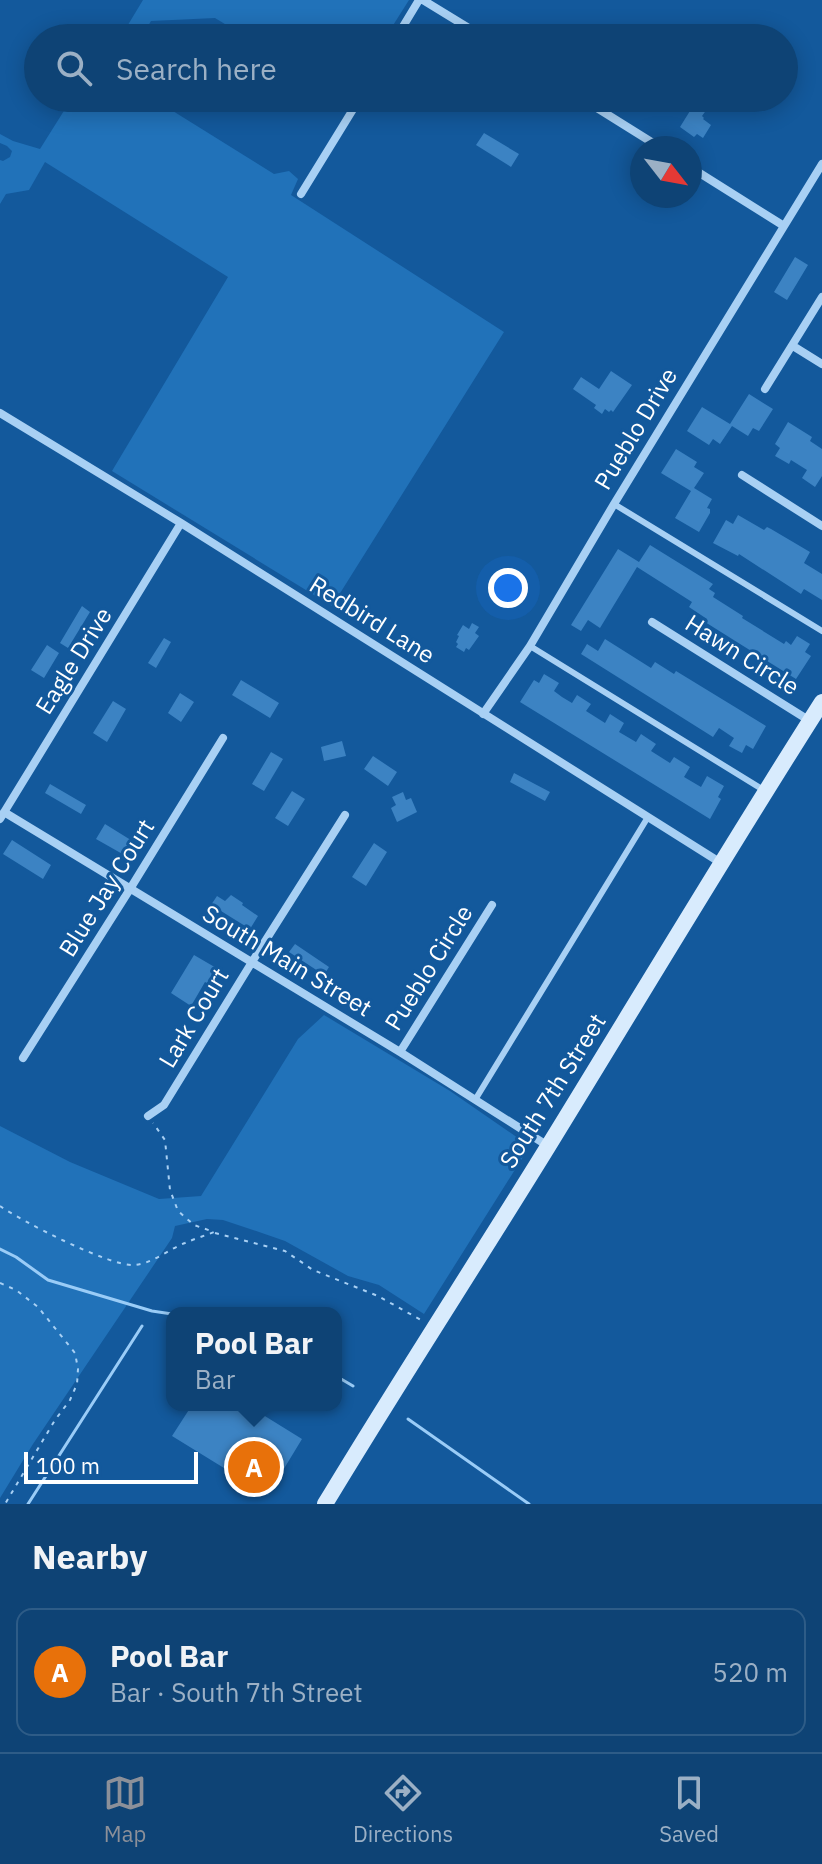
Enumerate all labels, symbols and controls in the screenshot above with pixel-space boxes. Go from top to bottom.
search box [24,24,798,112]
icon: search [52,46,96,90]
text: Search here [116,49,277,88]
north arrow [630,136,702,208]
street label: Pueblo Drive [586,362,684,495]
street label: Redbird Lane [304,568,441,670]
your location [488,568,528,608]
street label: Eagle Drive [28,601,119,720]
street label: Hawn Circle [679,606,806,702]
street label: Blue Jay Court [51,813,161,962]
street label: South Main Street [197,897,378,1023]
street label: Pueblo Circle [377,899,479,1036]
street label: Lark Court [151,962,236,1073]
street label: South 7th Street [492,1007,613,1174]
popup [166,1307,342,1411]
text: Pool Bar [195,1323,313,1362]
text: Bar [195,1362,235,1396]
pin: A [228,1437,280,1497]
scale bar [24,1448,198,1484]
text: 100 m [36,1451,100,1480]
text: Nearby [32,1534,147,1578]
text: Pool Bar [110,1636,228,1675]
text: A [51,1655,69,1689]
text: 520 m [712,1655,788,1689]
text: Bar · South 7th Street [110,1675,363,1709]
tab: Map [103,1771,147,1848]
tab: Directions [353,1771,453,1848]
tab: Saved [659,1771,719,1848]

